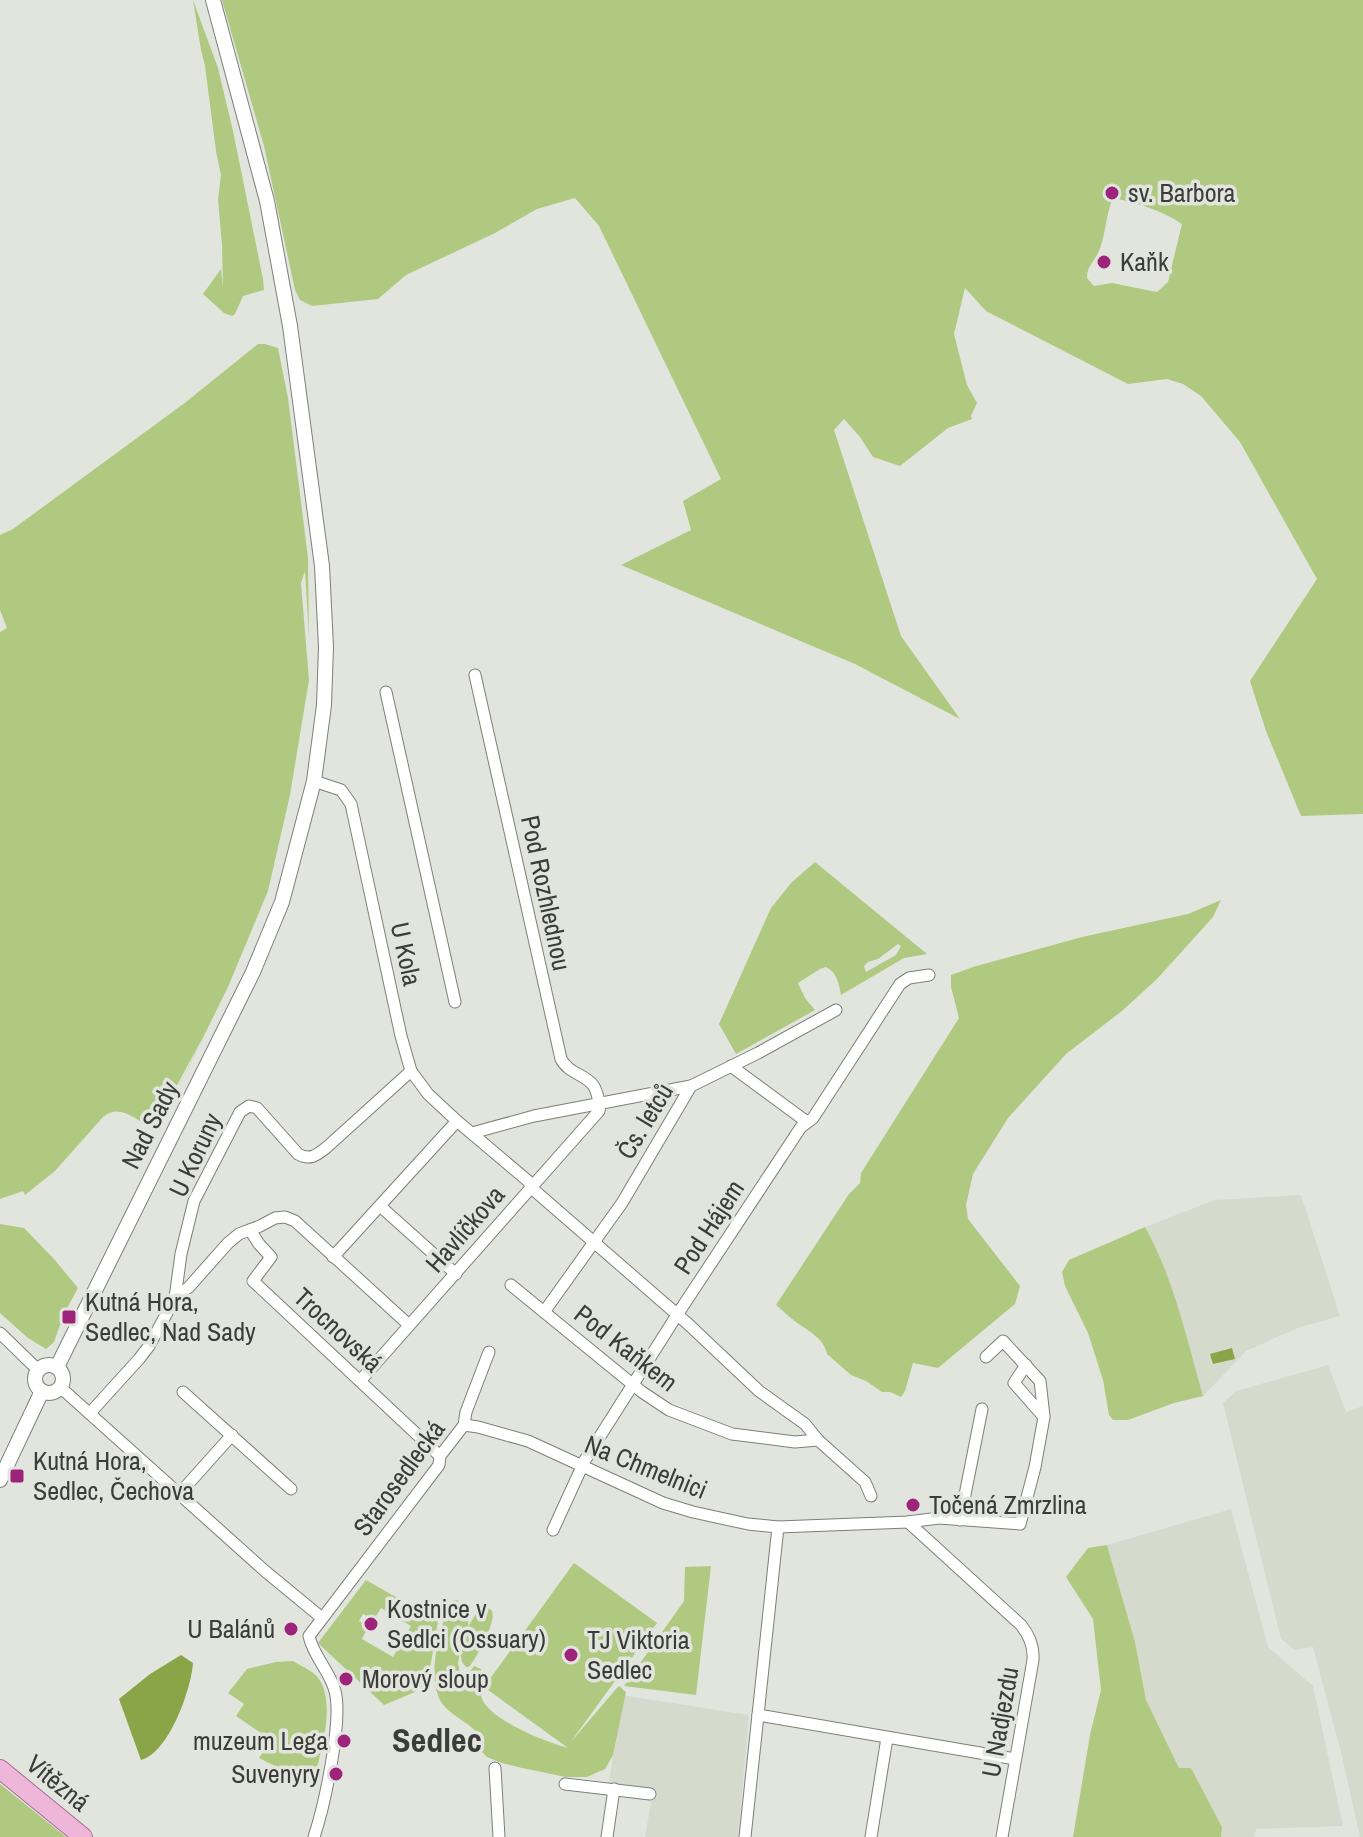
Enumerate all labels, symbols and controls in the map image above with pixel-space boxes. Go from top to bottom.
place label: sv. Barbora [1128,175,1236,210]
marker: sv. Barbora [1103,184,1121,202]
place label: Kaňk [1120,244,1169,279]
marker: Kaňk [1095,253,1113,271]
street label: Pod Rozhlednou [513,812,580,974]
street label: U Kola [383,919,430,989]
street label: Nad Sady [113,1075,187,1174]
street label: Čs. letců [608,1076,681,1165]
street label: U Koruny [160,1107,229,1202]
street label: Pod Hájem [665,1173,752,1280]
street label: Havlíčkova [417,1178,512,1279]
street label: Trocnovská [286,1280,390,1380]
place label: Kutná Hora, Sedlec, Nad Sady [85,1284,256,1349]
street label: Pod Kaňkem [567,1296,685,1399]
marker: Kutná Hora, Sedlec, Nad Sady [60,1308,78,1326]
street label: Starosedlecká [345,1413,453,1543]
street label: Na Chmelnici [580,1426,713,1507]
place label: Kutná Hora, Sedlec, Čechova [33,1443,194,1508]
marker: Kutná Hora, Sedlec, Čechova [8,1467,26,1485]
place label: Točená Zmrzlina [929,1487,1087,1522]
marker: Točená Zmrzlina [904,1496,922,1514]
place label: Kostnice v Sedlci (Ossuary) [387,1591,546,1656]
place label: U Balánů [187,1611,275,1646]
marker: Kostnice v Sedlci (Ossuary) [362,1615,380,1633]
marker: U Balánů [282,1620,300,1638]
place label: TJ Viktoria Sedlec [587,1622,690,1687]
marker: TJ Viktoria Sedlec [562,1646,580,1664]
place label: Morový sloup [362,1661,489,1696]
street label: U Nadjezdu [973,1664,1026,1780]
marker: Morový sloup [337,1670,355,1688]
district label: Sedlec [392,1717,482,1763]
place label: muzeum Lega [193,1723,328,1758]
marker: muzeum Lega [335,1732,353,1750]
street label: Vítězná [19,1746,97,1819]
place label: Suvenyry [231,1756,320,1791]
marker: Suvenyry [327,1765,345,1783]

